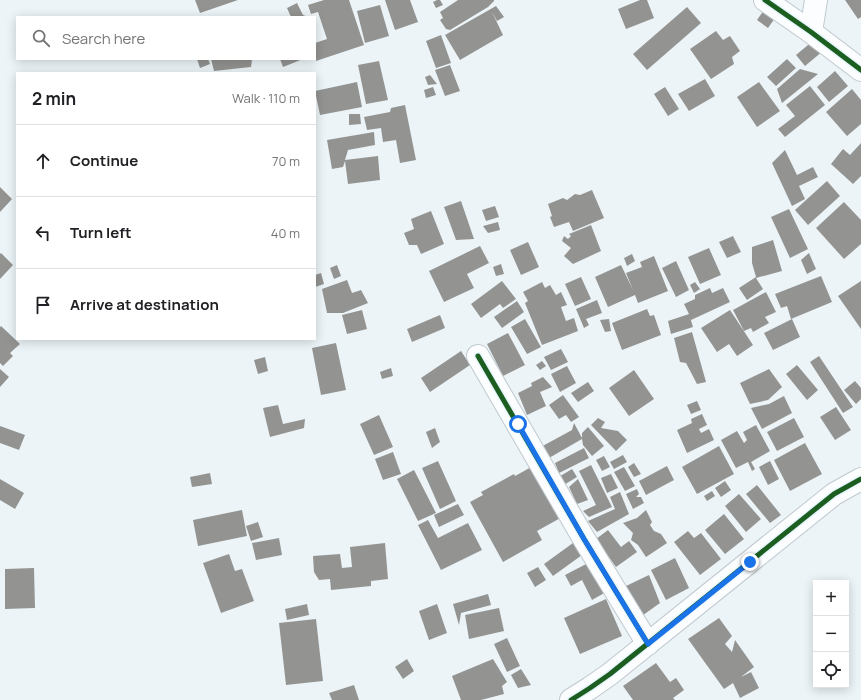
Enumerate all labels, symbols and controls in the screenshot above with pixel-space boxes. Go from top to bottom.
search box [16,16,316,60]
icon: search [30,27,52,49]
text: Search here [62,28,145,49]
text: 2 min [32,87,76,110]
text: Walk · 110 m [232,89,300,107]
icon: ahead [32,150,54,172]
text: Continue [70,150,138,171]
text: 70 m [272,152,300,170]
icon: left [32,222,54,244]
text: Turn left [70,222,132,243]
text: 40 m [271,224,300,242]
icon: arrive [32,294,54,316]
text: Arrive at destination [70,294,219,315]
route start [509,415,527,433]
route end [741,553,759,571]
map controls [813,580,849,688]
button: + [813,580,849,616]
button: − [813,616,849,652]
button: locate [813,652,849,688]

